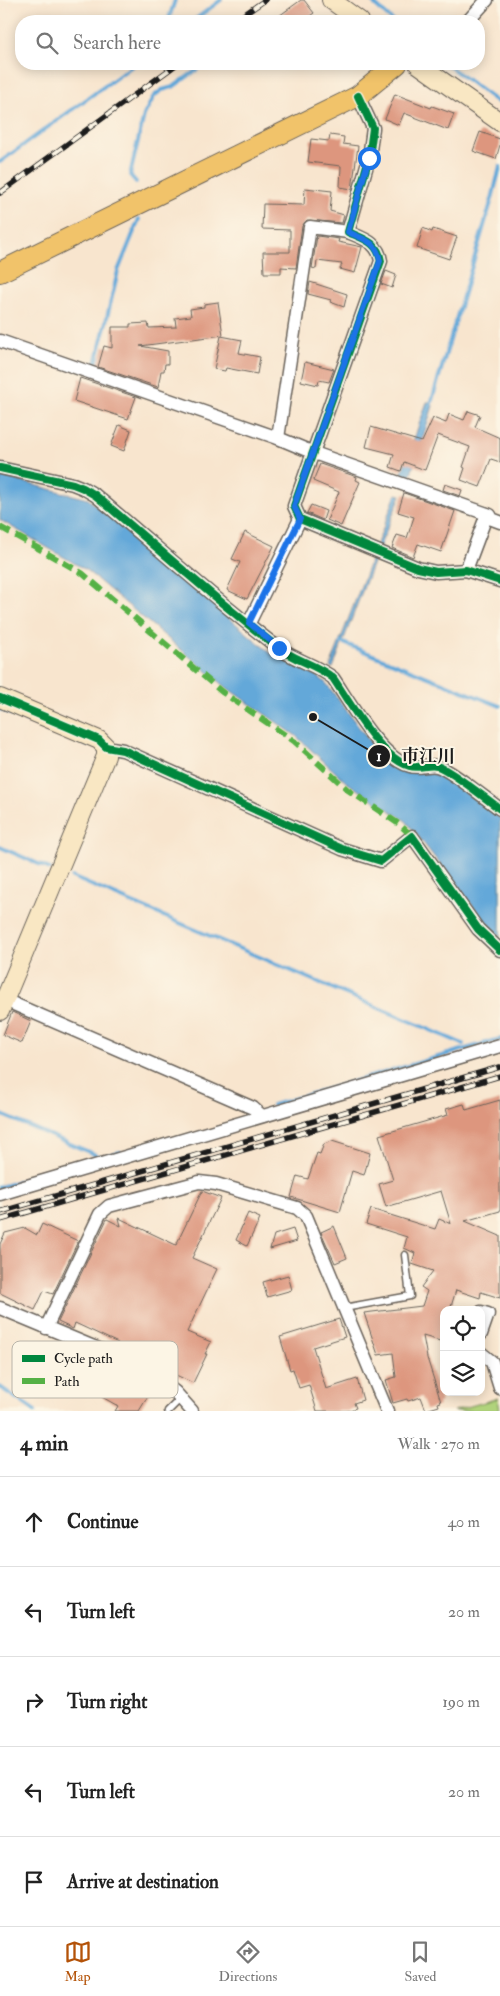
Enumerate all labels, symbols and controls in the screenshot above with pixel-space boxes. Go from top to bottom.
search box [15,15,485,70]
icon: search [33,29,61,57]
text: Search here [73,31,161,55]
route start [358,147,381,170]
route end [268,637,291,660]
callout: 市江川 [366,739,465,772]
text: 市江川 [401,745,455,768]
text: 1 [376,747,382,766]
map controls [440,1306,485,1396]
button: locate [440,1306,485,1351]
legend [12,1341,178,1398]
text: Cycle path [54,1350,114,1368]
button: layers [440,1351,485,1396]
text: Path [54,1373,80,1390]
text: 4 min [20,1430,68,1457]
text: Walk · 270 m [398,1434,480,1454]
icon: ahead [20,1508,48,1536]
text: Continue [67,1510,138,1534]
text: 40 m [447,1512,480,1532]
icon: left [20,1598,48,1626]
text: Turn left [67,1600,135,1624]
text: 20 m [448,1602,480,1622]
icon: right [20,1688,48,1716]
text: Turn right [67,1690,147,1714]
text: 190 m [442,1692,480,1712]
icon: left [20,1778,48,1806]
text: Turn left [67,1780,135,1804]
text: 20 m [448,1782,480,1802]
icon: arrive [20,1868,48,1896]
text: Arrive at destination [67,1870,219,1894]
tab: Map [64,1938,92,1985]
tab: Directions [219,1938,277,1985]
tab: Saved [404,1938,436,1985]

